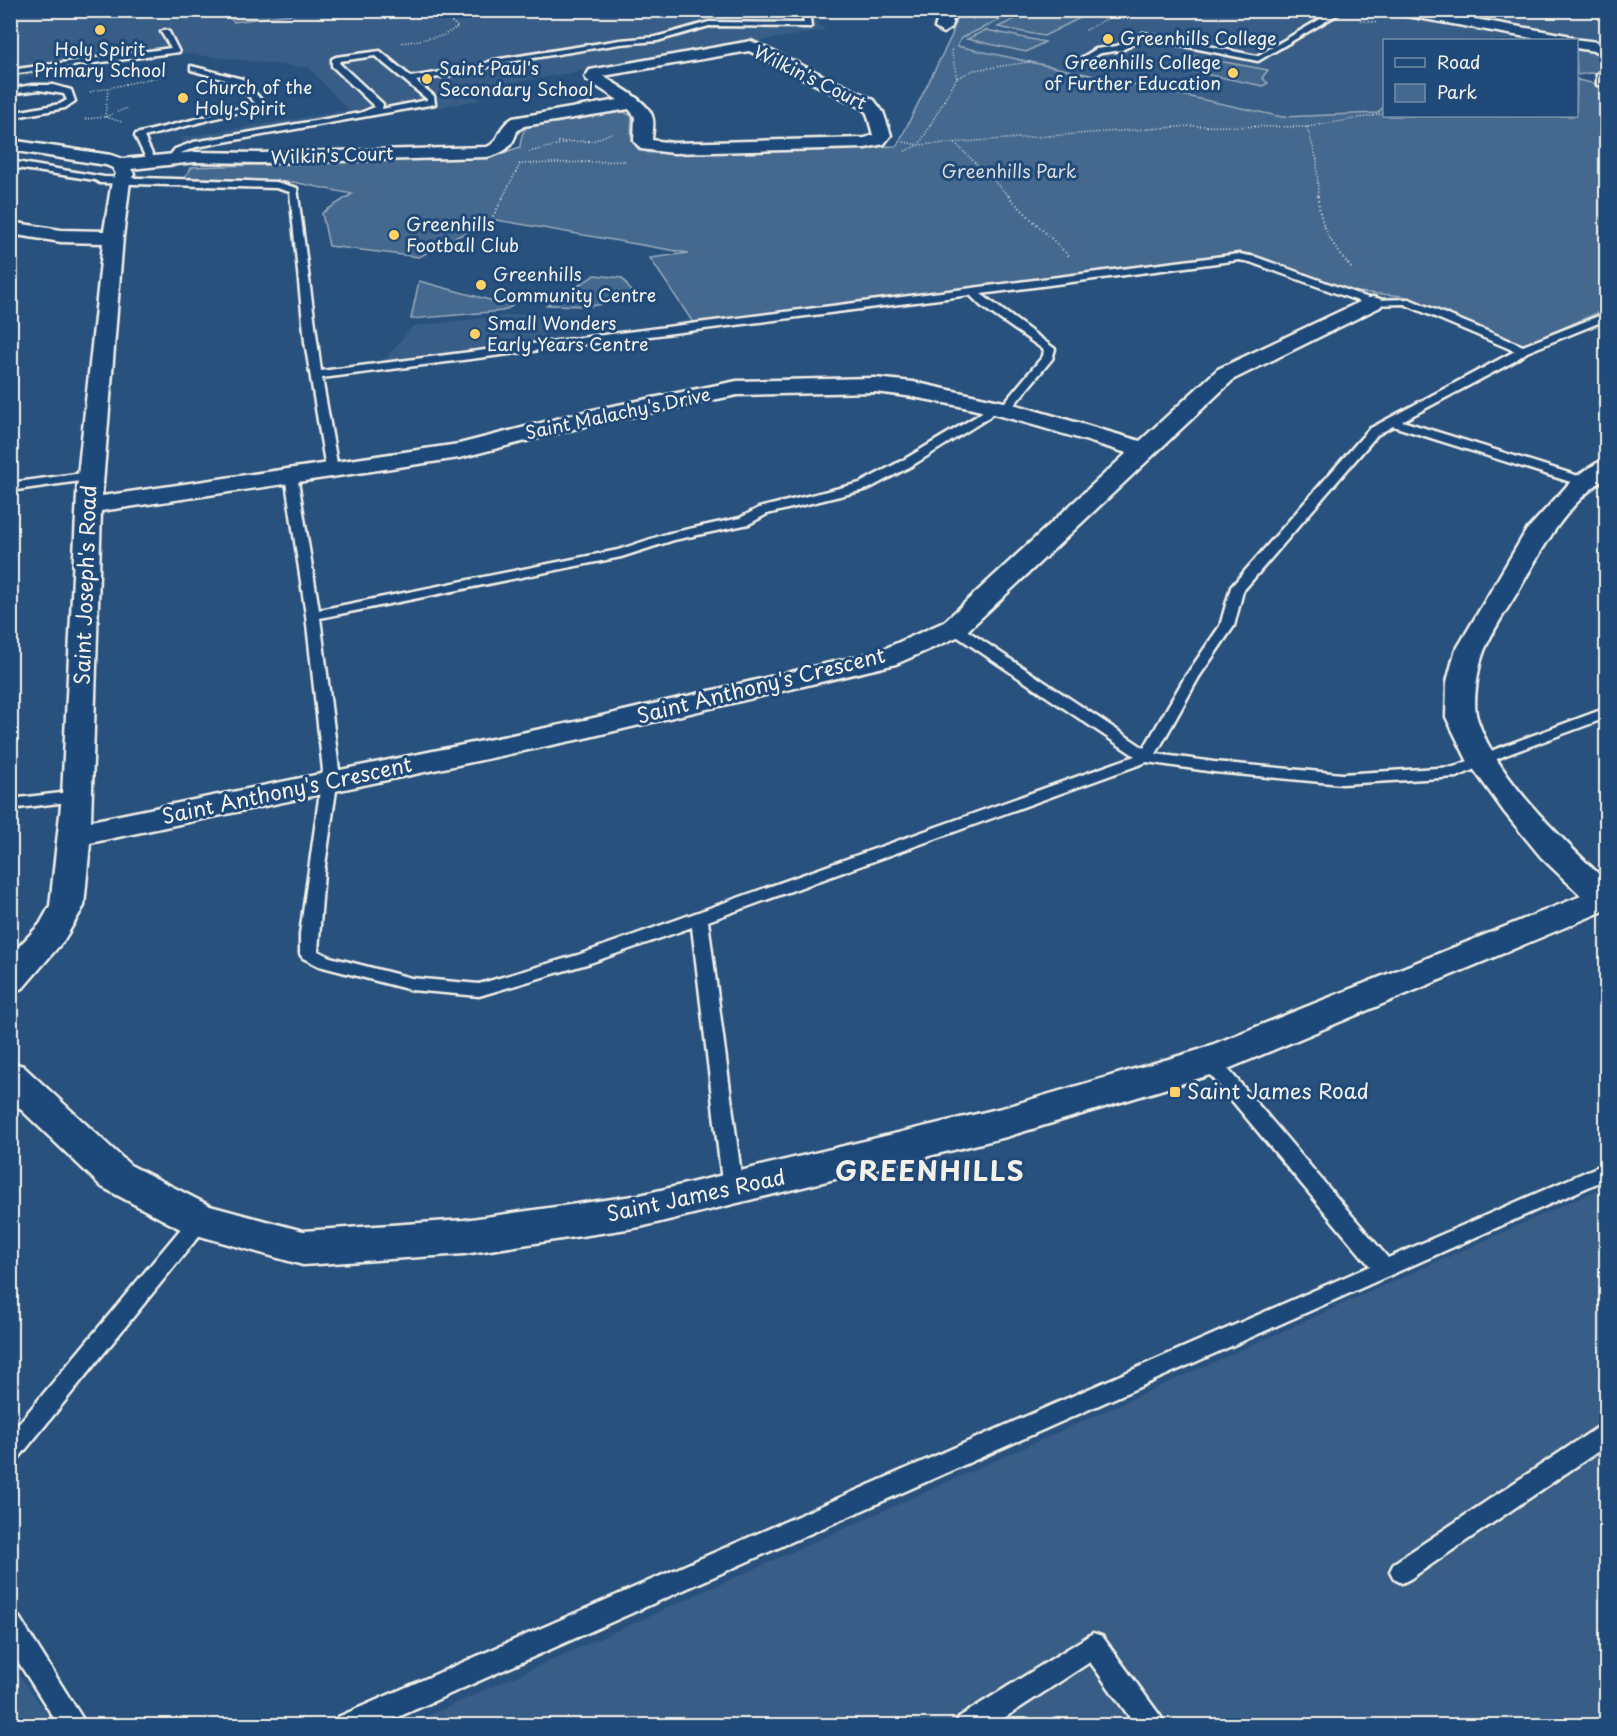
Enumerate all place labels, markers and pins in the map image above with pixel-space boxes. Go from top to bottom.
marker: Holy Spirit Primary School [93,23,107,37]
place label: Greenhills College [1120,24,1277,51]
marker: Greenhills College [1101,32,1115,46]
place label: Holy Spirit Primary School [34,35,166,83]
place label: Greenhills College of Further Education [1044,48,1221,96]
place label: Saint Paul's Secondary School [439,54,593,102]
marker: Greenhills College of Further Education [1226,66,1240,80]
marker: Saint Paul's Secondary School [420,72,434,86]
place label: Church of the Holy Spirit [195,73,312,121]
marker: Church of the Holy Spirit [176,91,190,105]
place label: Greenhills Football Club [406,210,519,258]
marker: Greenhills Football Club [387,228,401,242]
place label: Greenhills Community Centre [493,260,656,308]
marker: Greenhills Community Centre [474,278,488,292]
place label: Small Wonders Early Years Centre [487,309,648,357]
marker: Small Wonders Early Years Centre [468,327,482,341]
place label: Saint James Road [1187,1074,1369,1106]
marker: Saint James Road [1168,1085,1182,1099]

